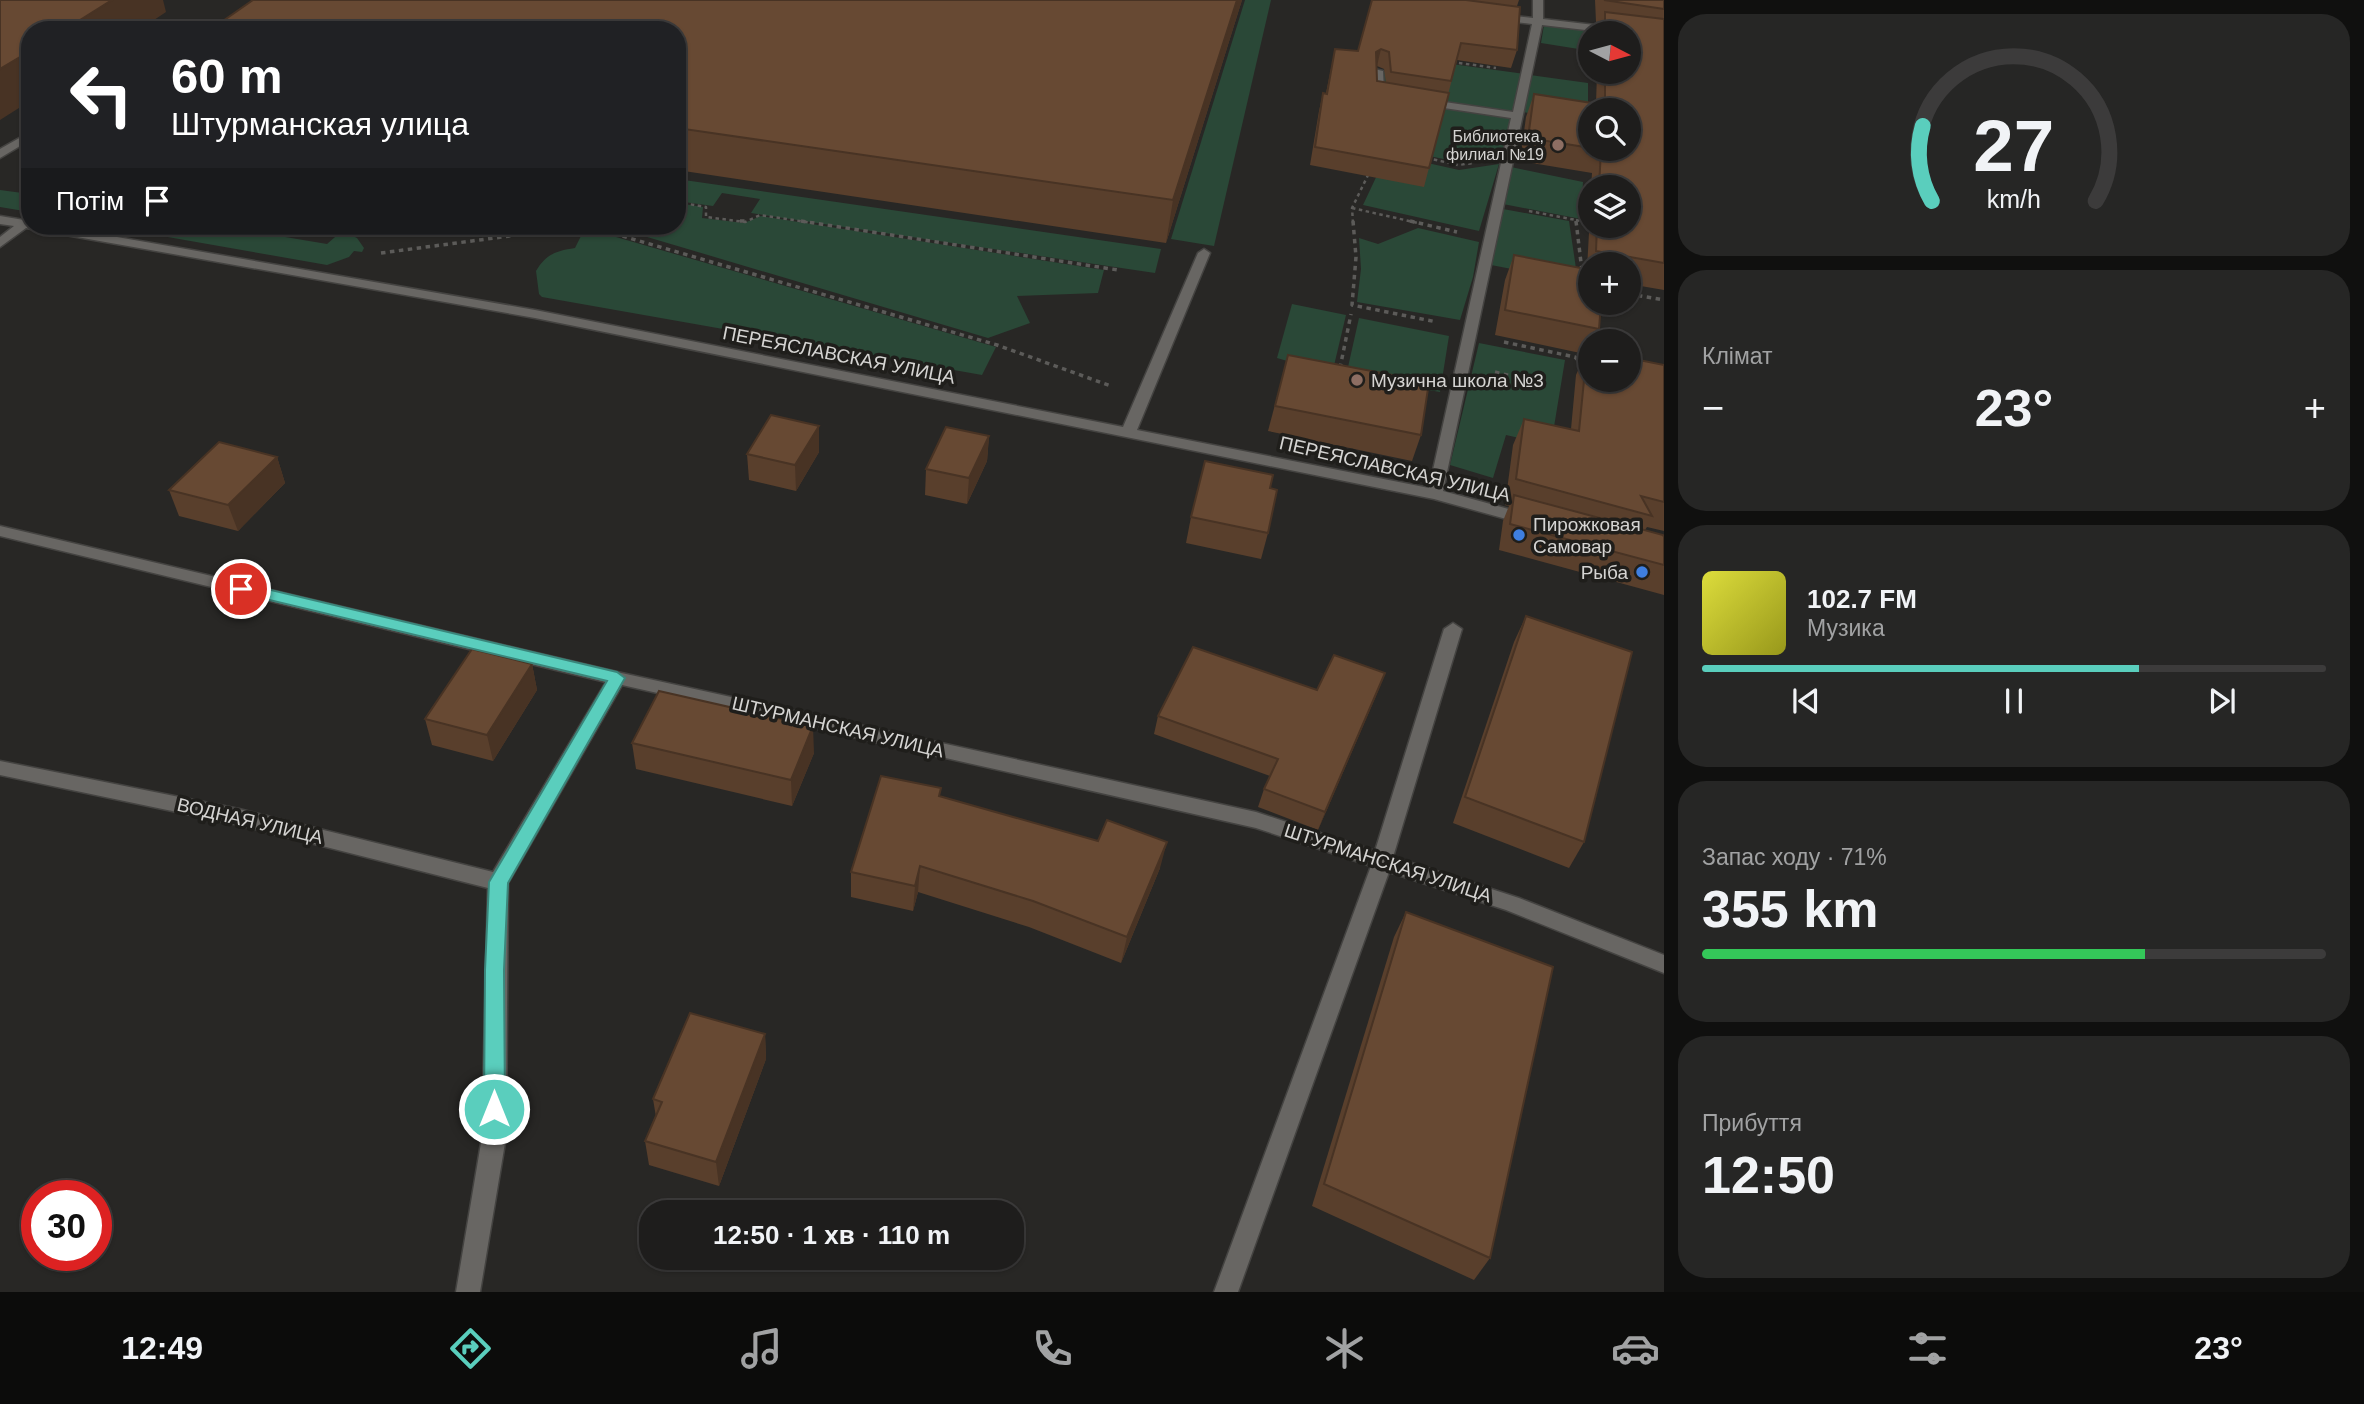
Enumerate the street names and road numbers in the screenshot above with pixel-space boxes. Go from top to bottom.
street label: ПЕРЕЯСЛАВСКАЯ УЛИЦА [721,322,957,388]
street label: ПЕРЕЯСЛАВСКАЯ УЛИЦА [1277,432,1513,506]
street label: ШТУРМАНСКАЯ УЛИЦА [730,692,946,762]
street label: ВОДНАЯ УЛИЦА [175,794,325,848]
street label: ШТУРМАНСКАЯ УЛИЦА [1282,820,1495,907]

